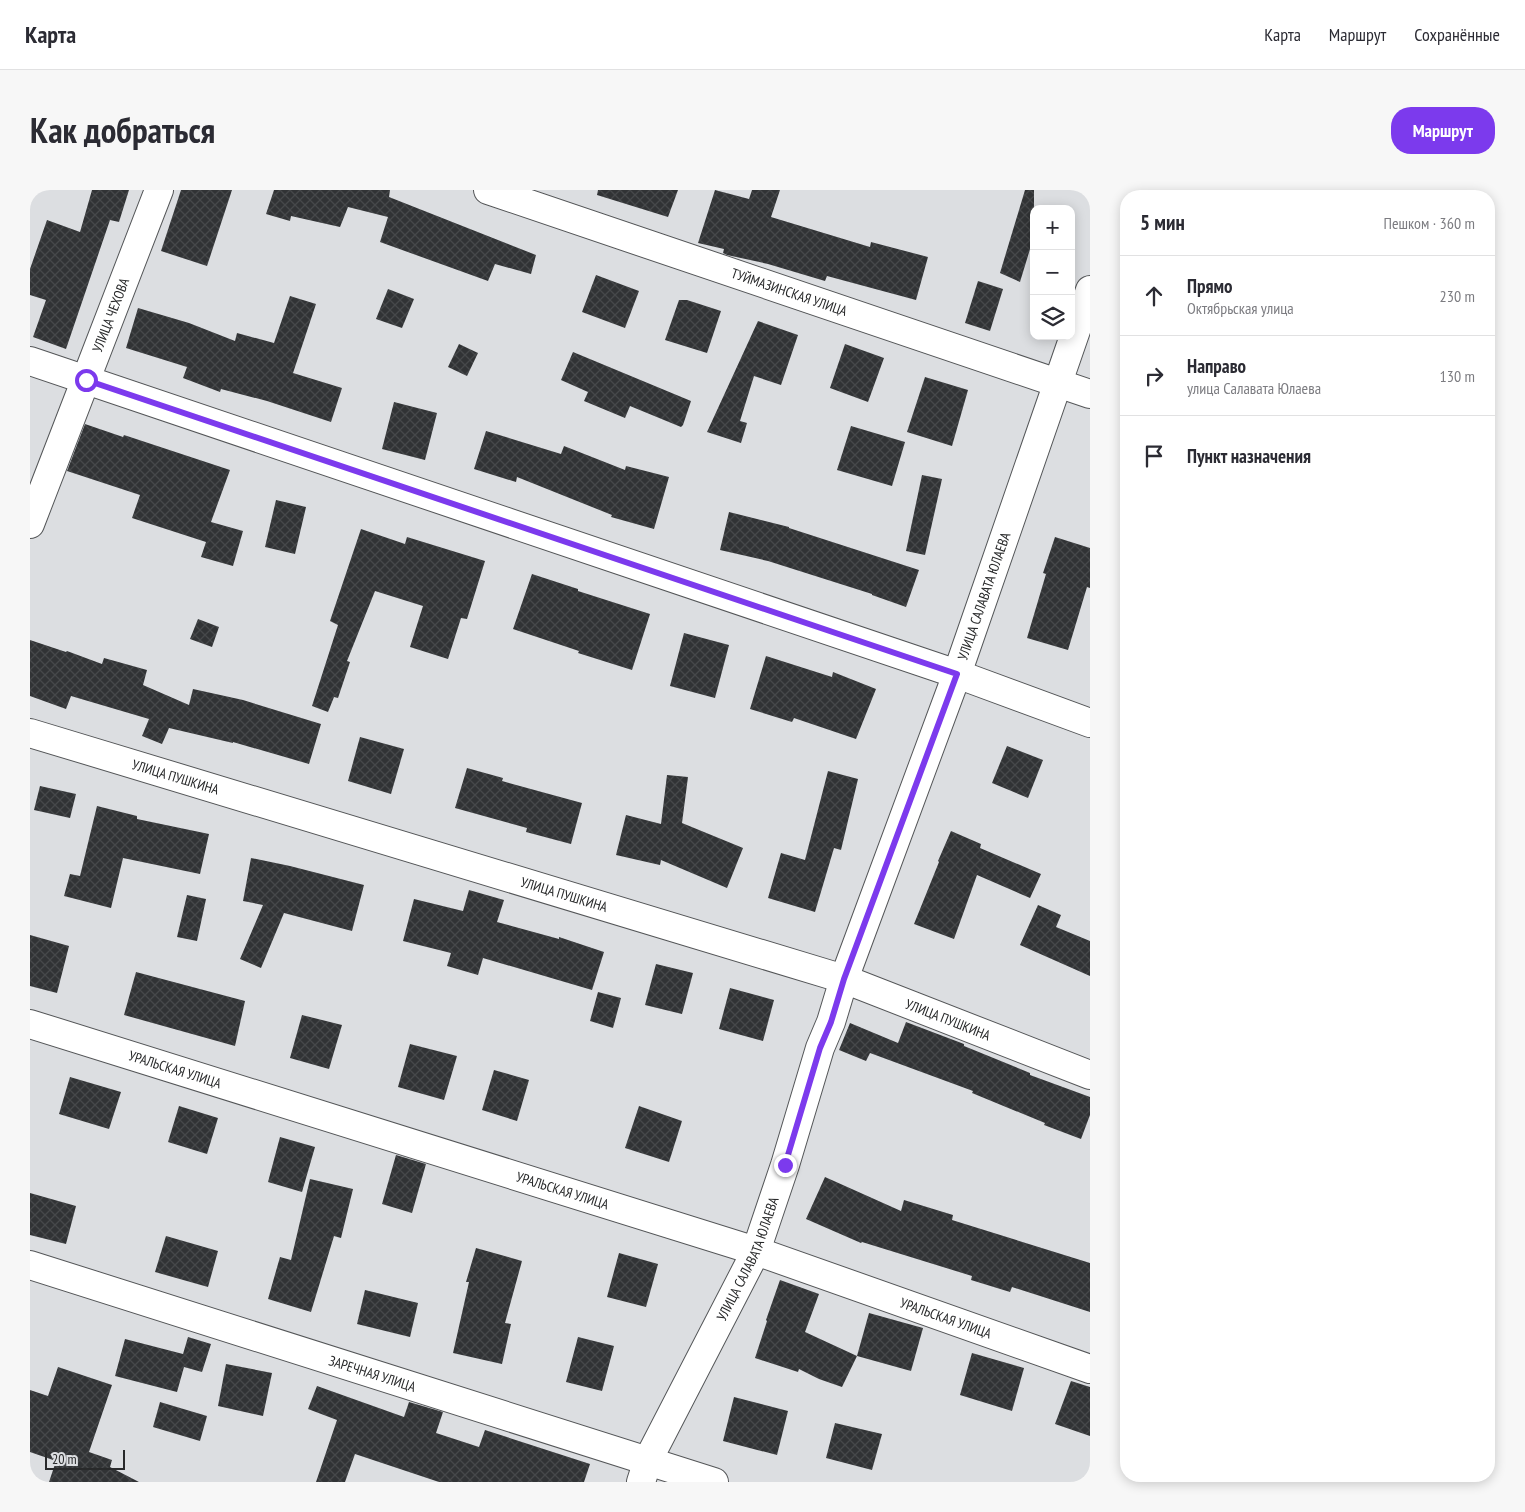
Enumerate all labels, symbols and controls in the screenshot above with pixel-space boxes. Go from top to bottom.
text: Карта [25,19,76,50]
text: Карта [1264,23,1301,46]
text: Маршрут [1329,23,1386,46]
text: Сохранённые [1414,23,1500,46]
text: Как добраться [30,107,215,153]
button: Маршрут [1391,107,1495,154]
map controls [1030,205,1075,340]
button: + [1030,205,1075,250]
text: 5 мин [1140,209,1185,236]
text: Пешком · 360 m [1384,213,1475,233]
button: − [1030,250,1075,295]
street label: ТУЙМАЗИНСКАЯ УЛИЦА [729,264,850,320]
text: Прямо [1187,274,1232,298]
street label: УЛИЦА ЧЕХОВА [88,275,133,355]
icon: ahead [1140,282,1168,310]
text: 230 m [1440,286,1475,306]
button: layers [1030,295,1075,340]
text: Октябрьская улица [1187,298,1294,318]
text: Направо [1187,354,1246,378]
icon: right [1140,362,1168,390]
text: 130 m [1440,366,1475,386]
route start [75,369,98,392]
text: улица Салавата Юлаева [1187,378,1321,398]
icon: arrive [1140,442,1168,470]
text: Пункт назначения [1187,444,1311,468]
street label: УЛИЦА САЛАВАТА ЮЛАЕВА [954,530,1015,662]
street label: УЛИЦА ПУШКИНА [130,755,221,799]
street label: УЛИЦА ПУШКИНА [519,873,610,916]
street label: УЛИЦА ПУШКИНА [903,995,993,1044]
street label: УРАЛЬСКАЯ УЛИЦА [127,1046,224,1092]
route end [774,1154,797,1177]
street label: УРАЛЬСКАЯ УЛИЦА [514,1168,611,1214]
street label: УЛИЦА САЛАВАТА ЮЛАЕВА [712,1194,783,1324]
street label: УРАЛЬСКАЯ УЛИЦА [898,1294,994,1343]
street label: ЗАРЕЧНАЯ УЛИЦА [326,1351,418,1396]
scale bar [45,1447,125,1470]
text: 20 m [52,1450,77,1468]

